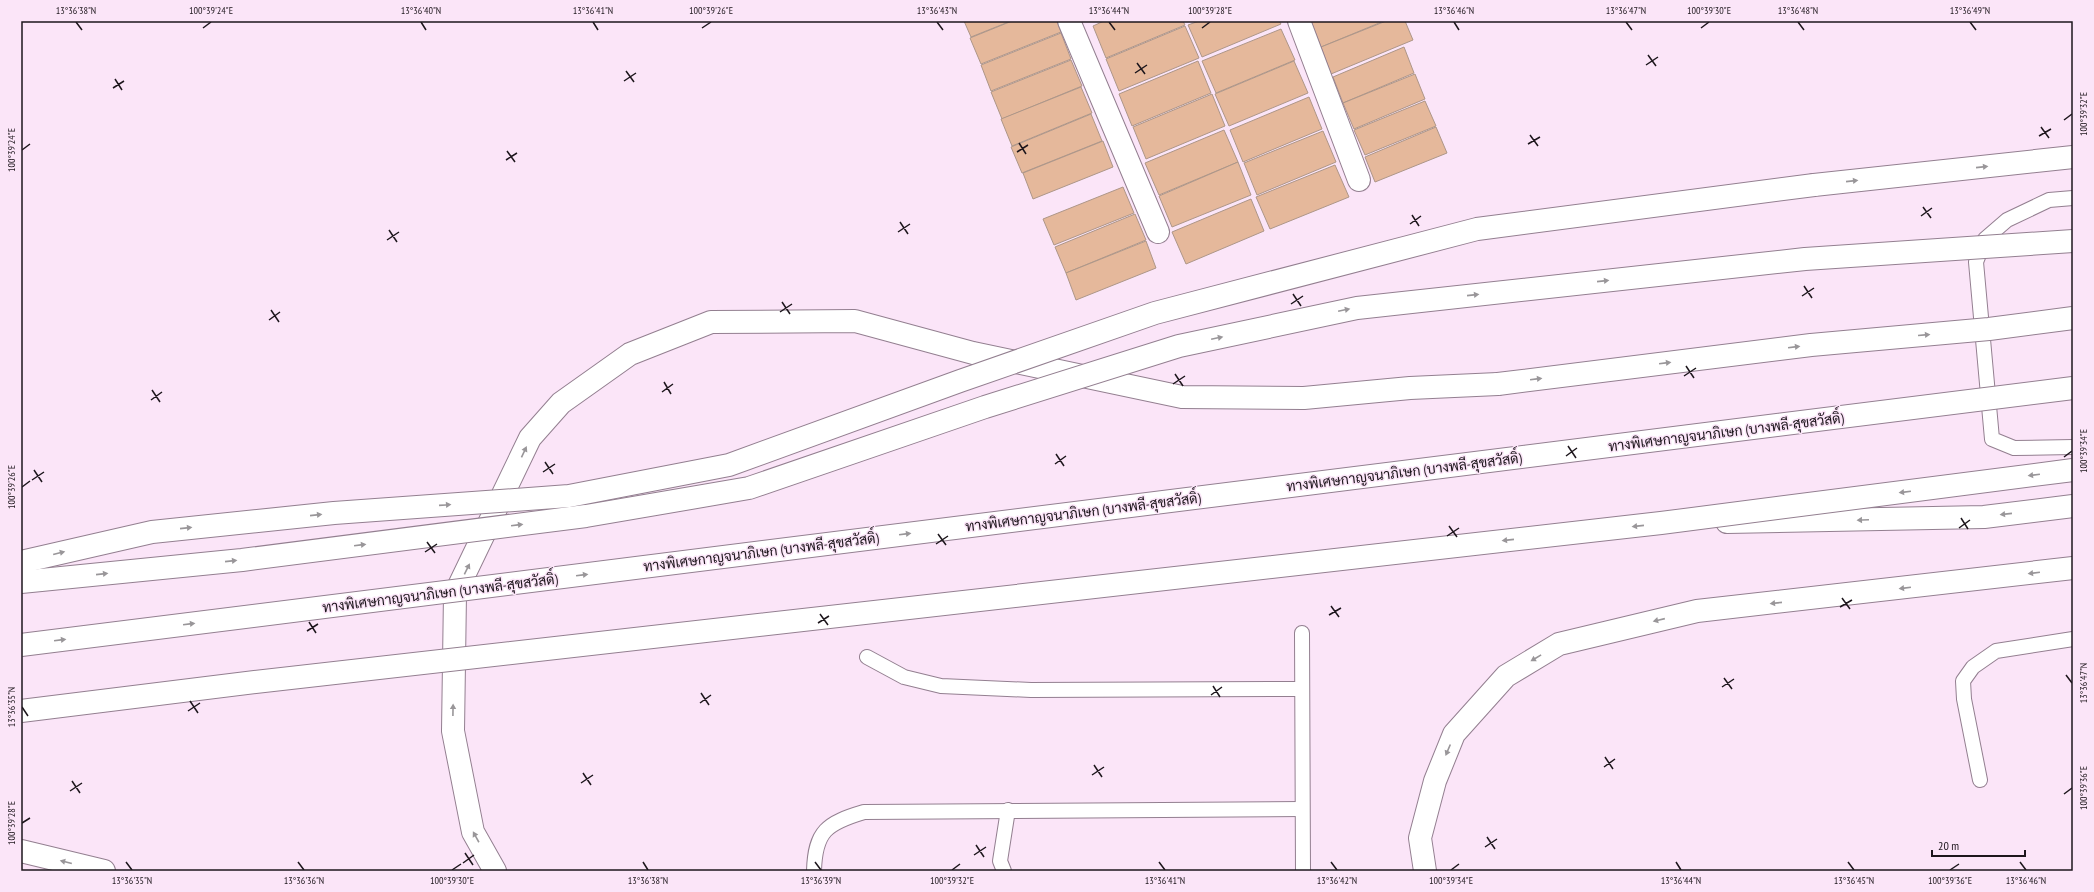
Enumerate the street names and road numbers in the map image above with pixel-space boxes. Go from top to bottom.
street label: ทางพิเศษกาญจนาภิเษก (บางพลี-สุขสวัสดิ์) [1607,405,1846,456]
street label: ทางพิเศษกาญจนาภิเษก (บางพลี-สุขสวัสดิ์) [1285,445,1524,496]
street label: ทางพิเศษกาญจนาภิเษก (บางพลี-สุขสวัสดิ์) [964,485,1203,536]
street label: ทางพิเศษกาญจนาภิเษก (บางพลี-สุขสวัสดิ์) [642,525,881,576]
street label: ทางพิเศษกาญจนาภิเษก (บางพลี-สุขสวัสดิ์) [321,566,560,617]

